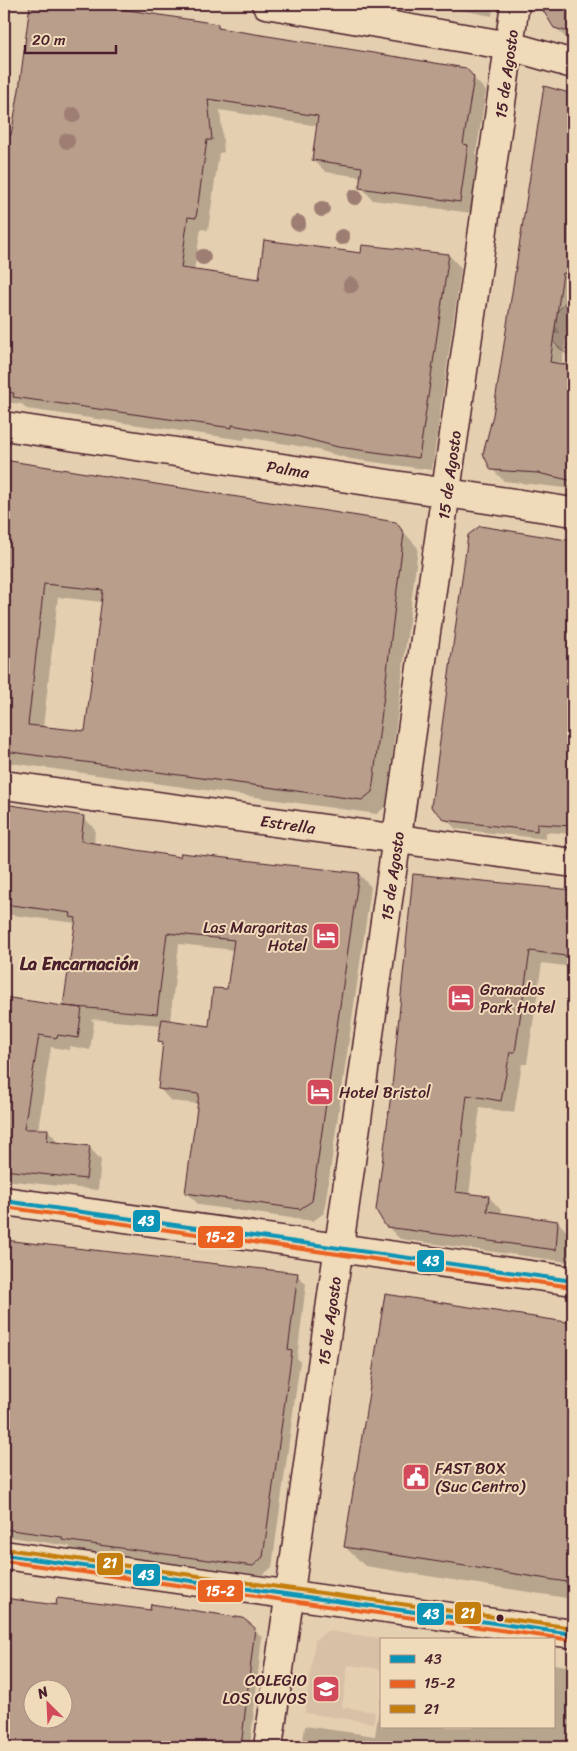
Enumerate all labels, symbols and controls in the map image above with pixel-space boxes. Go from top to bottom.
scale bar [25,22,116,54]
text: 20 m [32,27,66,53]
street label: 15 de Agosto [486,28,527,121]
street label: 15 de Agosto [429,429,470,522]
street label: Palma [265,452,312,487]
street label: Estrella [259,806,318,843]
street label: 15 de Agosto [372,830,413,923]
place label: Las Margaritas Hotel [203,913,307,960]
hotel icon: Las Margaritas Hotel [311,921,341,951]
district label: La Encarnación [20,948,139,980]
place label: Granados Park Hotel [480,975,556,1022]
hotel icon: Granados Park Hotel [446,983,476,1013]
hotel icon: Hotel Bristol [305,1077,335,1107]
place label: Hotel Bristol [339,1078,431,1107]
line badge: 43 [132,1209,161,1233]
text: 43 [137,1209,155,1234]
line badge: 15-2 [197,1225,244,1249]
text: 15-2 [205,1225,235,1250]
line badge: 43 [416,1249,445,1273]
text: 43 [422,1249,440,1274]
street label: 15 de Agosto [309,1275,350,1368]
place label: FAST BOX (Suc Centro) [435,1454,526,1501]
public building icon: FAST BOX (Suc Centro) [401,1462,431,1492]
text: 21 [102,1551,117,1576]
line badge: 21 [96,1552,124,1576]
line badge: 43 [132,1563,161,1587]
text: 43 [137,1563,155,1588]
line badge: 15-2 [197,1579,244,1603]
text: 15-2 [205,1579,235,1604]
line badge: 21 [454,1601,482,1625]
text: 21 [460,1601,475,1626]
line badge: 43 [416,1602,445,1626]
text: 43 [422,1602,440,1627]
unlabelled marker [495,1613,505,1623]
legend [380,1638,554,1728]
text: 43 [424,1646,442,1672]
place label: COLEGIO LOS OLIVOS [222,1666,307,1713]
text: 15-2 [424,1670,456,1696]
school or university icon: COLEGIO LOS OLIVOS [311,1674,341,1704]
north arrow [22,1678,72,1728]
text: N [32,1679,53,1706]
text: 21 [424,1696,439,1722]

